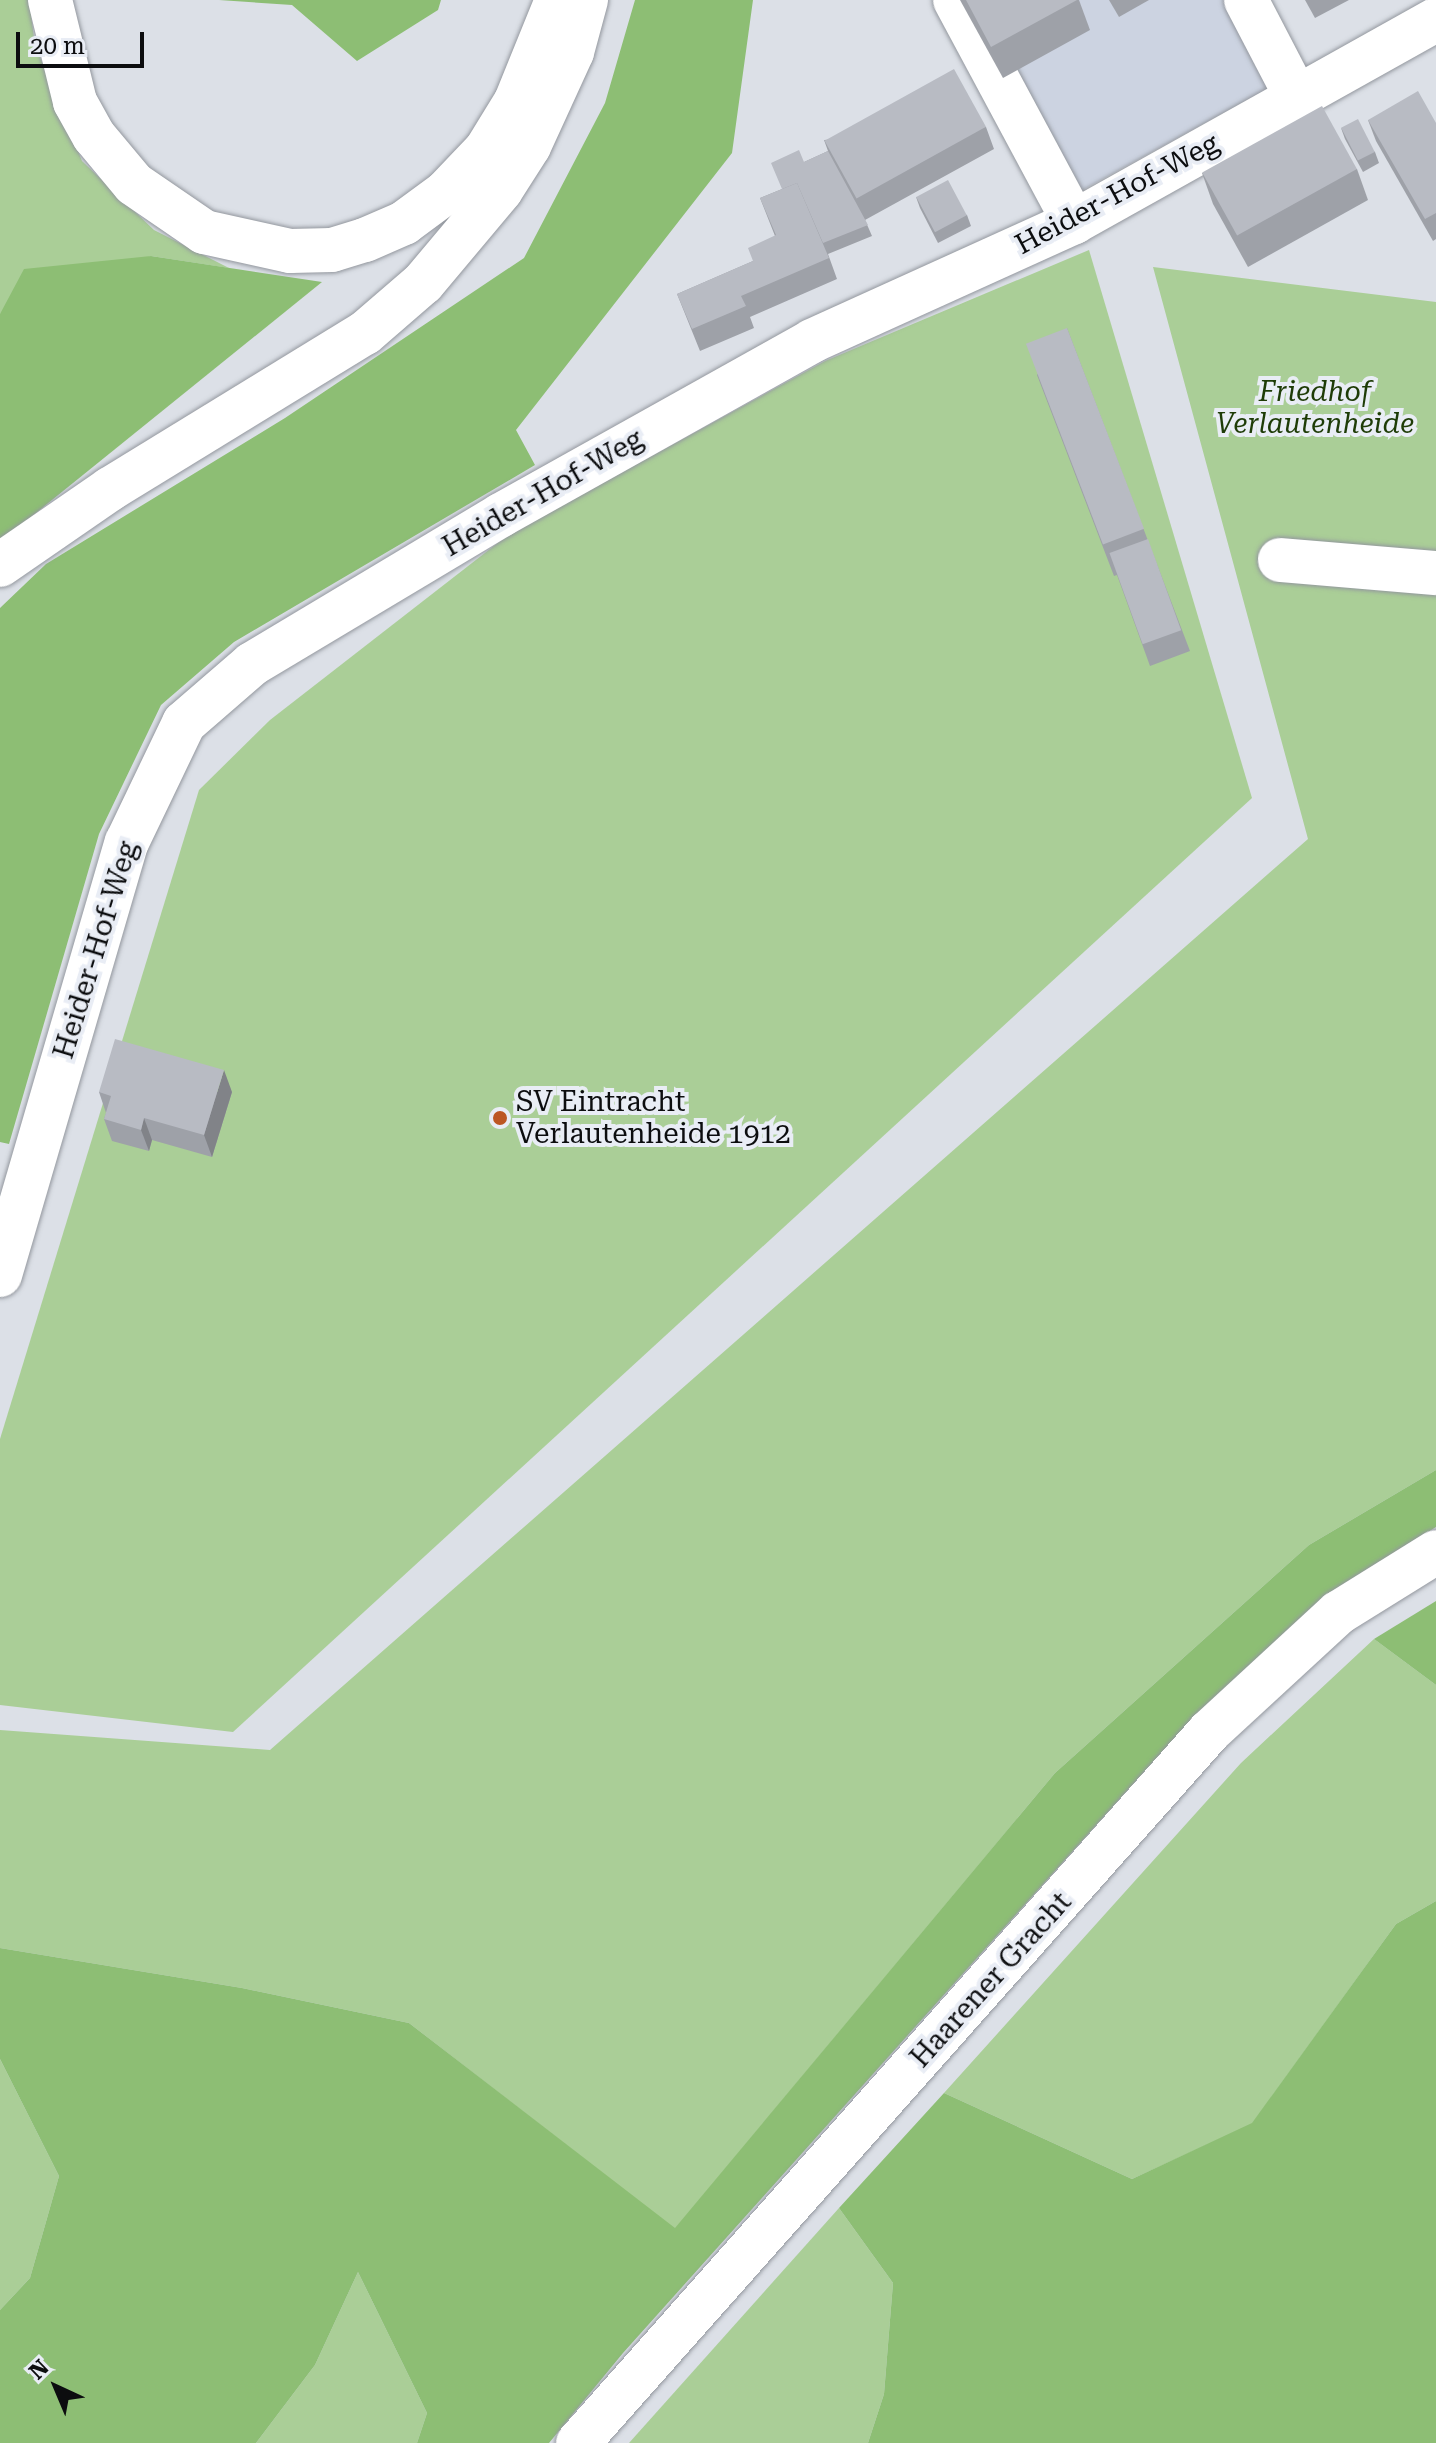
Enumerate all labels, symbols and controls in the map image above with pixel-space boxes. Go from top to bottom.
scale bar [20,16,148,66]
text: 20 m [30,32,85,60]
street label: Heider-Hof-Weg [1010,126,1224,262]
park label: Friedhof Verlautenheide [1216,375,1414,441]
street label: Heider-Hof-Weg [437,422,649,564]
street label: Heider-Hof-Weg [47,837,145,1063]
place label: SV Eintracht Verlautenheide 1912 [516,1085,791,1151]
marker: SV Eintracht Verlautenheide 1912 [491,1109,509,1127]
street label: Haarener Gracht [904,1886,1078,2074]
north arrow [16,2347,96,2427]
text: N [24,2355,54,2384]

